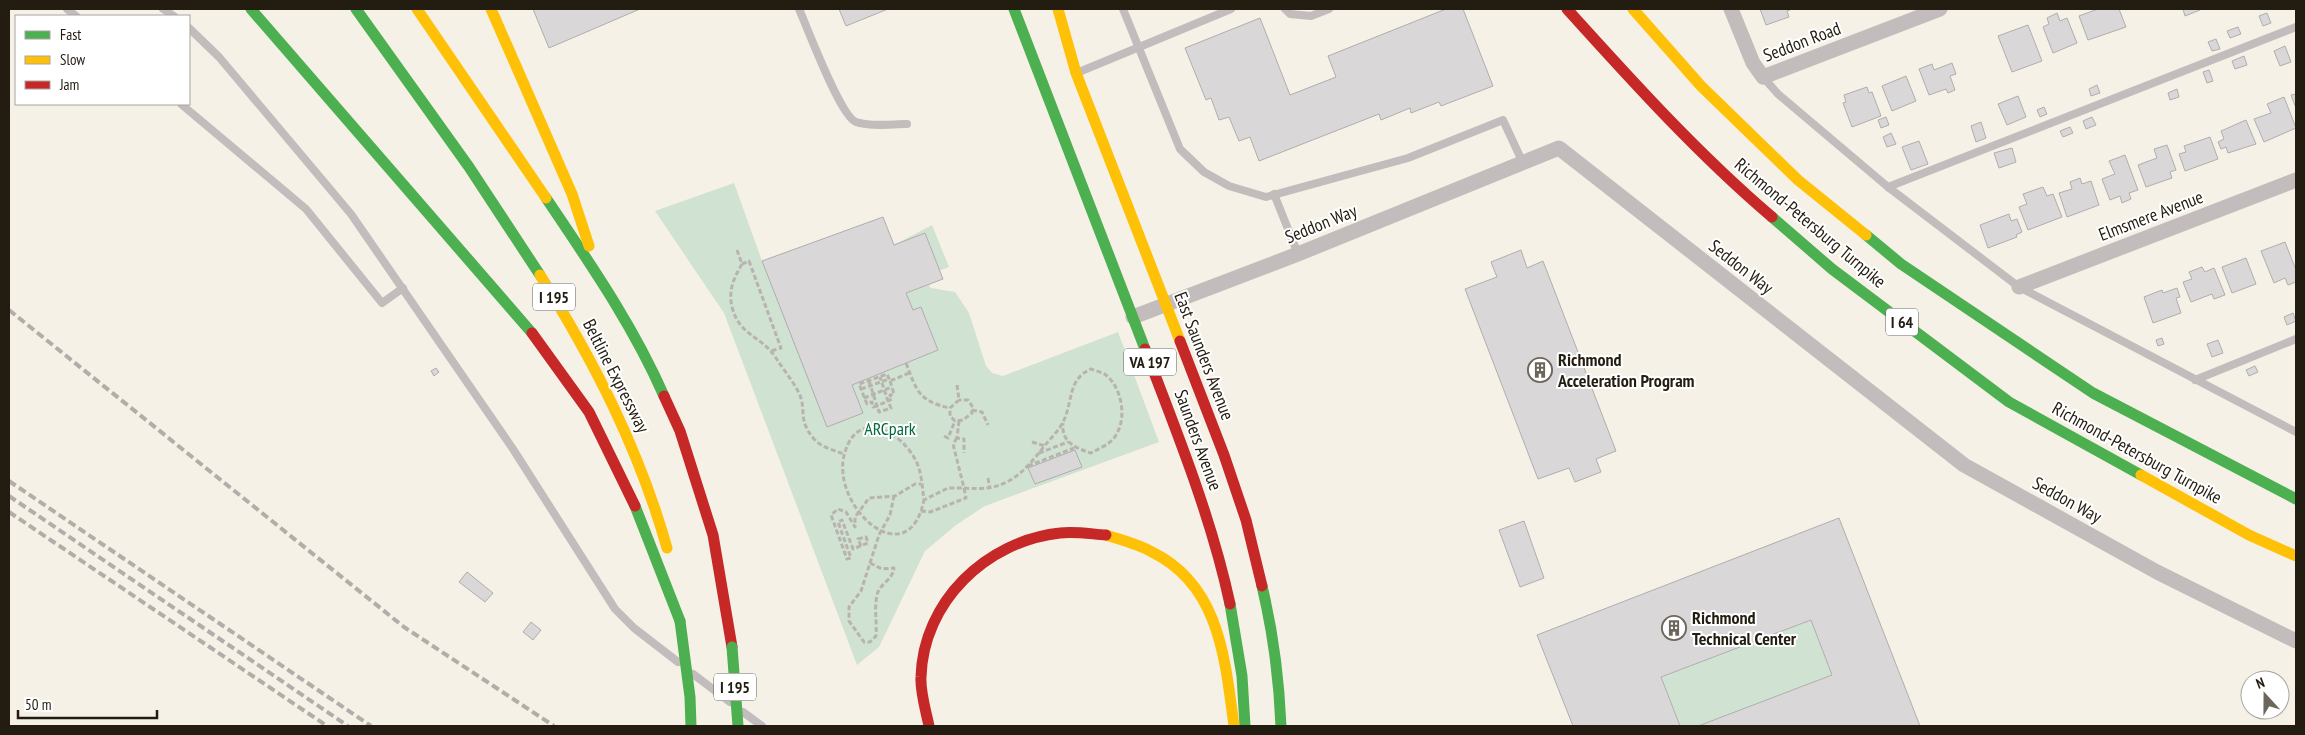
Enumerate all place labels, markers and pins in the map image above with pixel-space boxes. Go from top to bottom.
place label: Richmond Acceleration Program [1557,348,1695,392]
building icon: Richmond Acceleration Program [1527,357,1553,383]
place label: Richmond Technical Center [1692,606,1797,650]
building icon: Richmond Technical Center [1661,615,1687,641]

